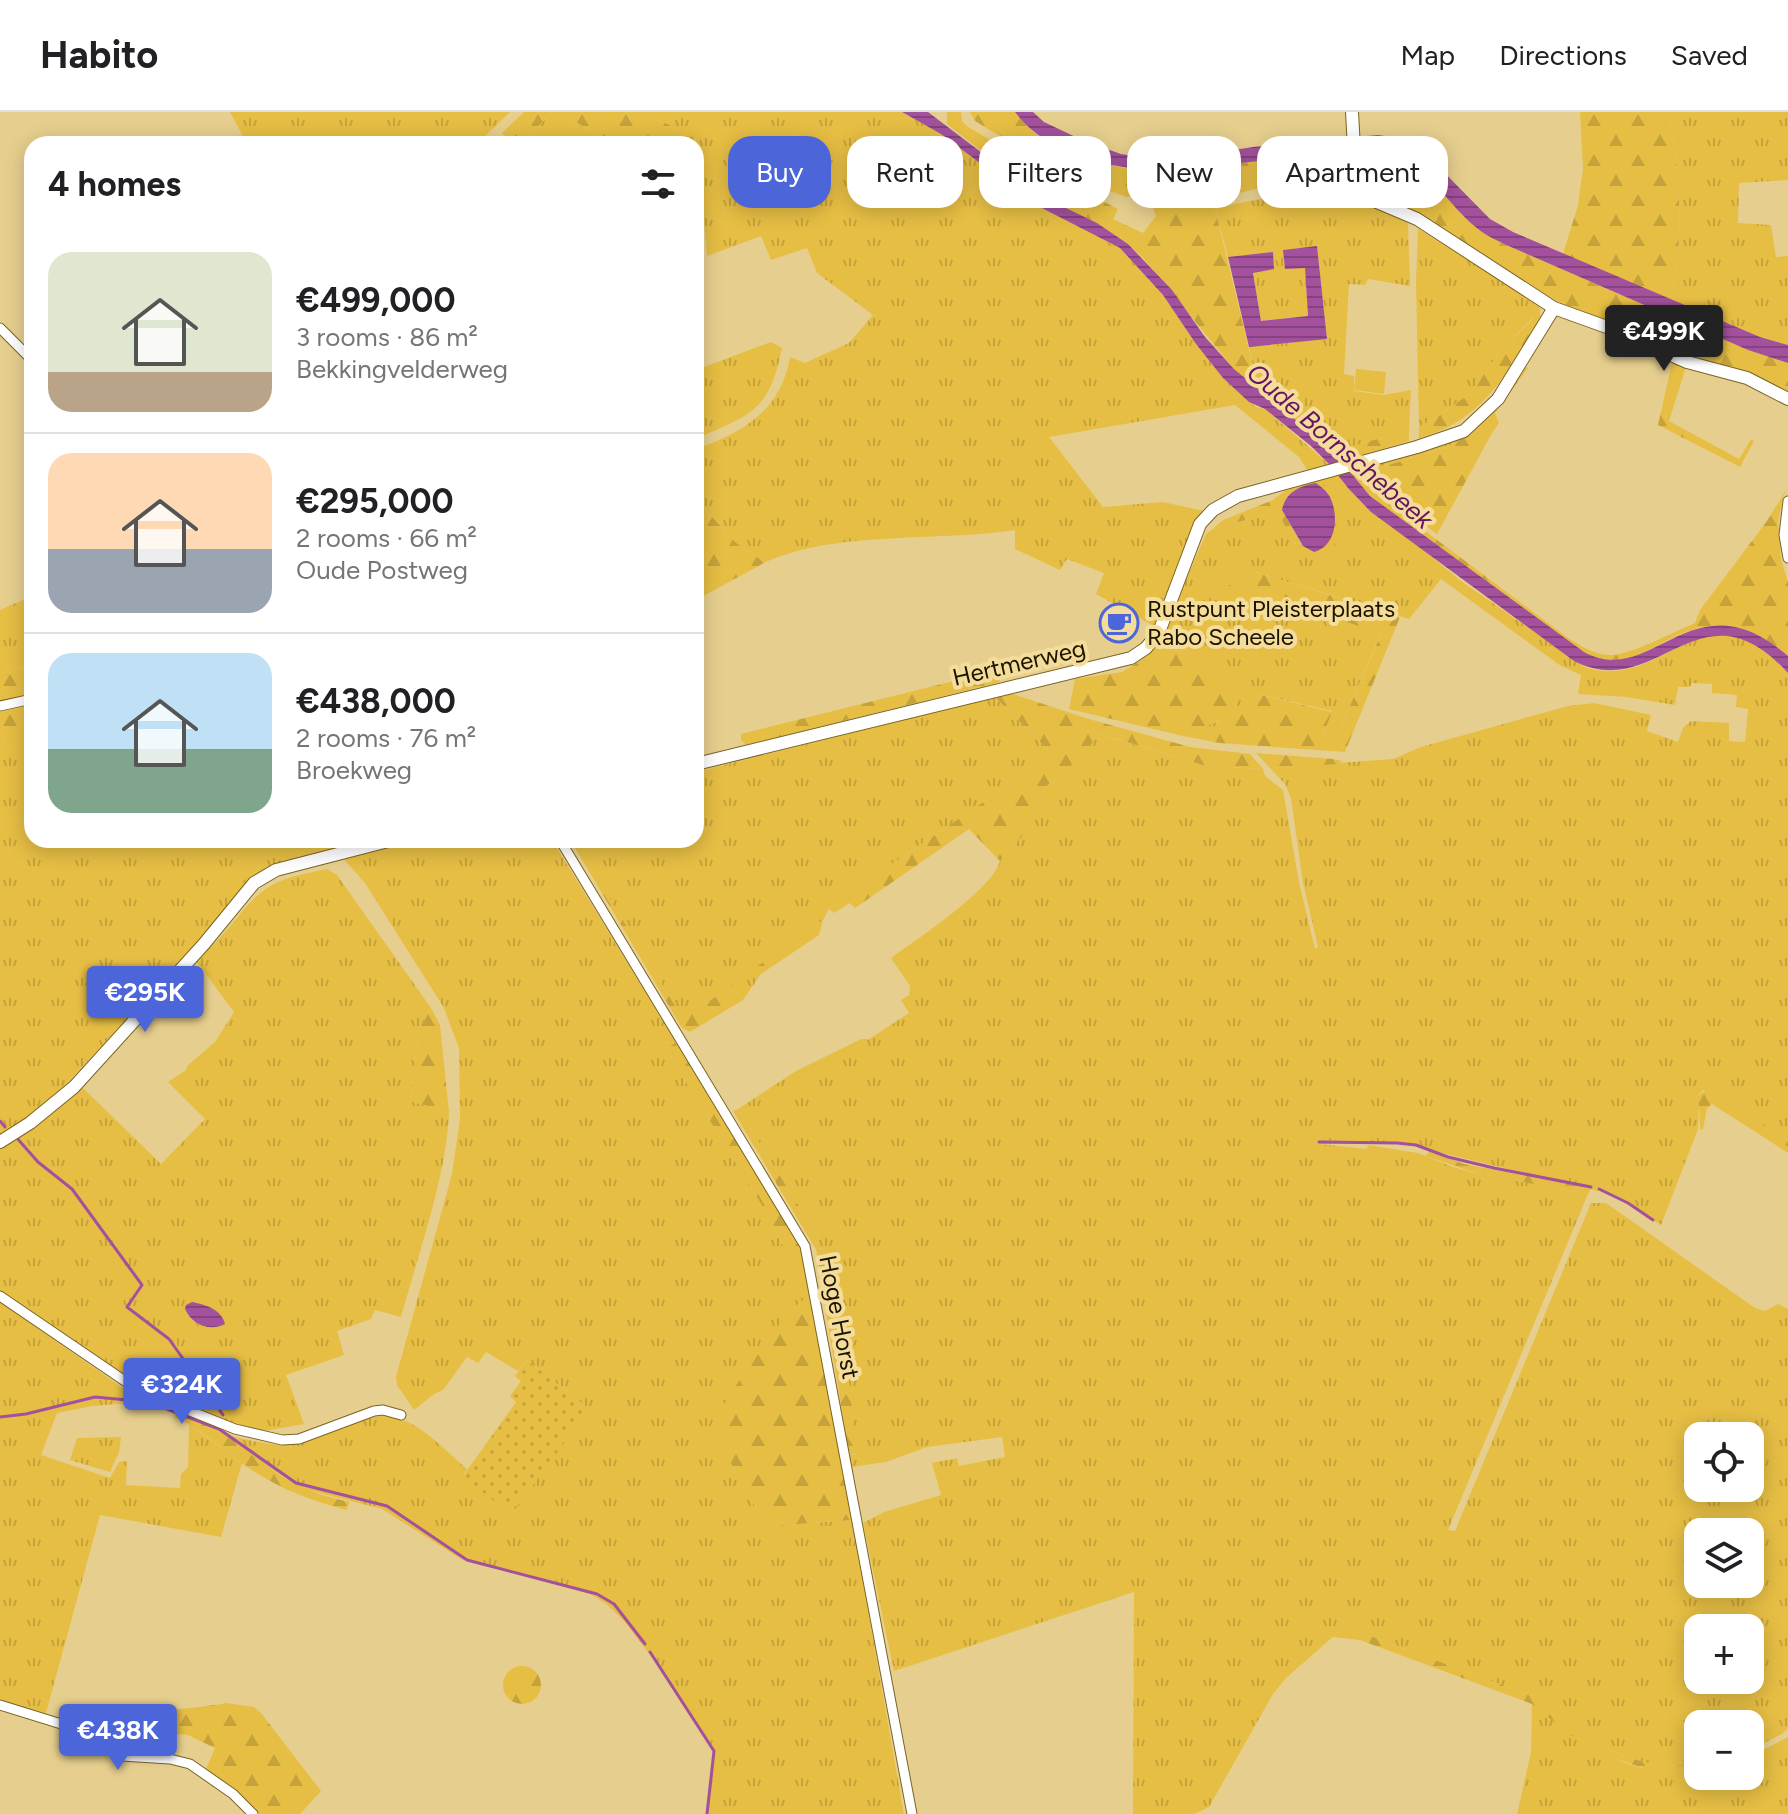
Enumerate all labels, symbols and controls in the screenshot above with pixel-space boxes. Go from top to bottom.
text: Habito [40,32,158,78]
text: Map [1401,38,1455,72]
text: Directions [1499,38,1627,72]
text: Saved [1671,38,1748,72]
chip: Buy [728,136,831,208]
chip: Rent [847,136,963,208]
chip: Filters [979,136,1111,208]
chip: New [1127,136,1241,208]
chip: Apartment [1257,136,1448,208]
icon: filters [636,162,680,206]
text: 4 homes [48,164,181,205]
text: €499,000 [296,280,455,321]
icon: home [112,284,208,380]
pin: €499K [1608,305,1720,373]
text: €499K [1623,315,1705,347]
text: 3 rooms · 86 m² [296,321,478,353]
text: Bekkingvelderweg [296,353,508,385]
water label: Oude Bornschebeek [1240,356,1441,537]
text: €295,000 [296,481,454,522]
icon: home [112,485,208,581]
text: 2 rooms · 66 m² [296,522,477,554]
text: Oude Postweg [296,554,468,586]
place label: Rustpunt Pleisterplaats Rabo Scheele [1147,594,1395,651]
cafe icon: Rustpunt Pleisterplaats Rabo Scheele [1098,602,1140,644]
street label: Hertmerweg [950,633,1088,692]
text: €438,000 [296,681,456,722]
icon: home [112,685,208,781]
text: 2 rooms · 76 m² [296,722,476,754]
text: Broekweg [296,754,412,786]
pin: €295K [89,966,201,1034]
text: €295K [105,976,185,1008]
street label: Hoge Horst [813,1253,866,1381]
pin: €324K [126,1358,238,1426]
text: €324K [141,1368,223,1400]
map controls [1684,1422,1764,1790]
button: locate [1684,1422,1764,1502]
button: layers [1684,1518,1764,1598]
button: + [1684,1614,1764,1694]
pin: €438K [62,1704,174,1772]
button: − [1684,1710,1764,1790]
text: €438K [77,1714,159,1746]

